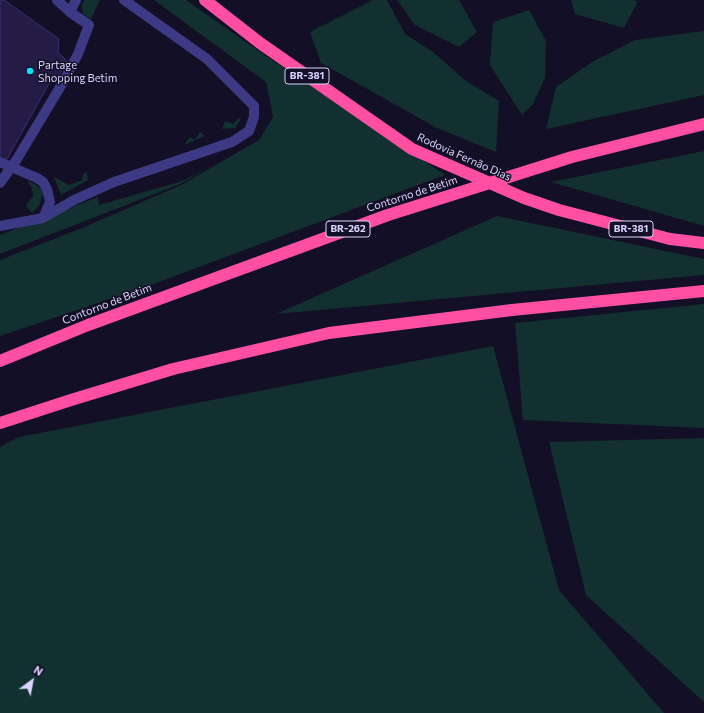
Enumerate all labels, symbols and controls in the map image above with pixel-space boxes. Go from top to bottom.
place label: Partage Shopping Betim [38,58,117,84]
marker: Partage Shopping Betim [25,66,35,76]
road number: BR-381 [285,68,329,84]
street label: Rodovia Fernão Dias [415,130,513,184]
street label: Contorno de Betim [365,173,459,215]
road number: BR-262 [326,221,370,237]
road number: BR-381 [609,221,653,237]
street label: Contorno de Betim [60,281,154,327]
north arrow [12,661,52,701]
text: N [32,663,46,678]

